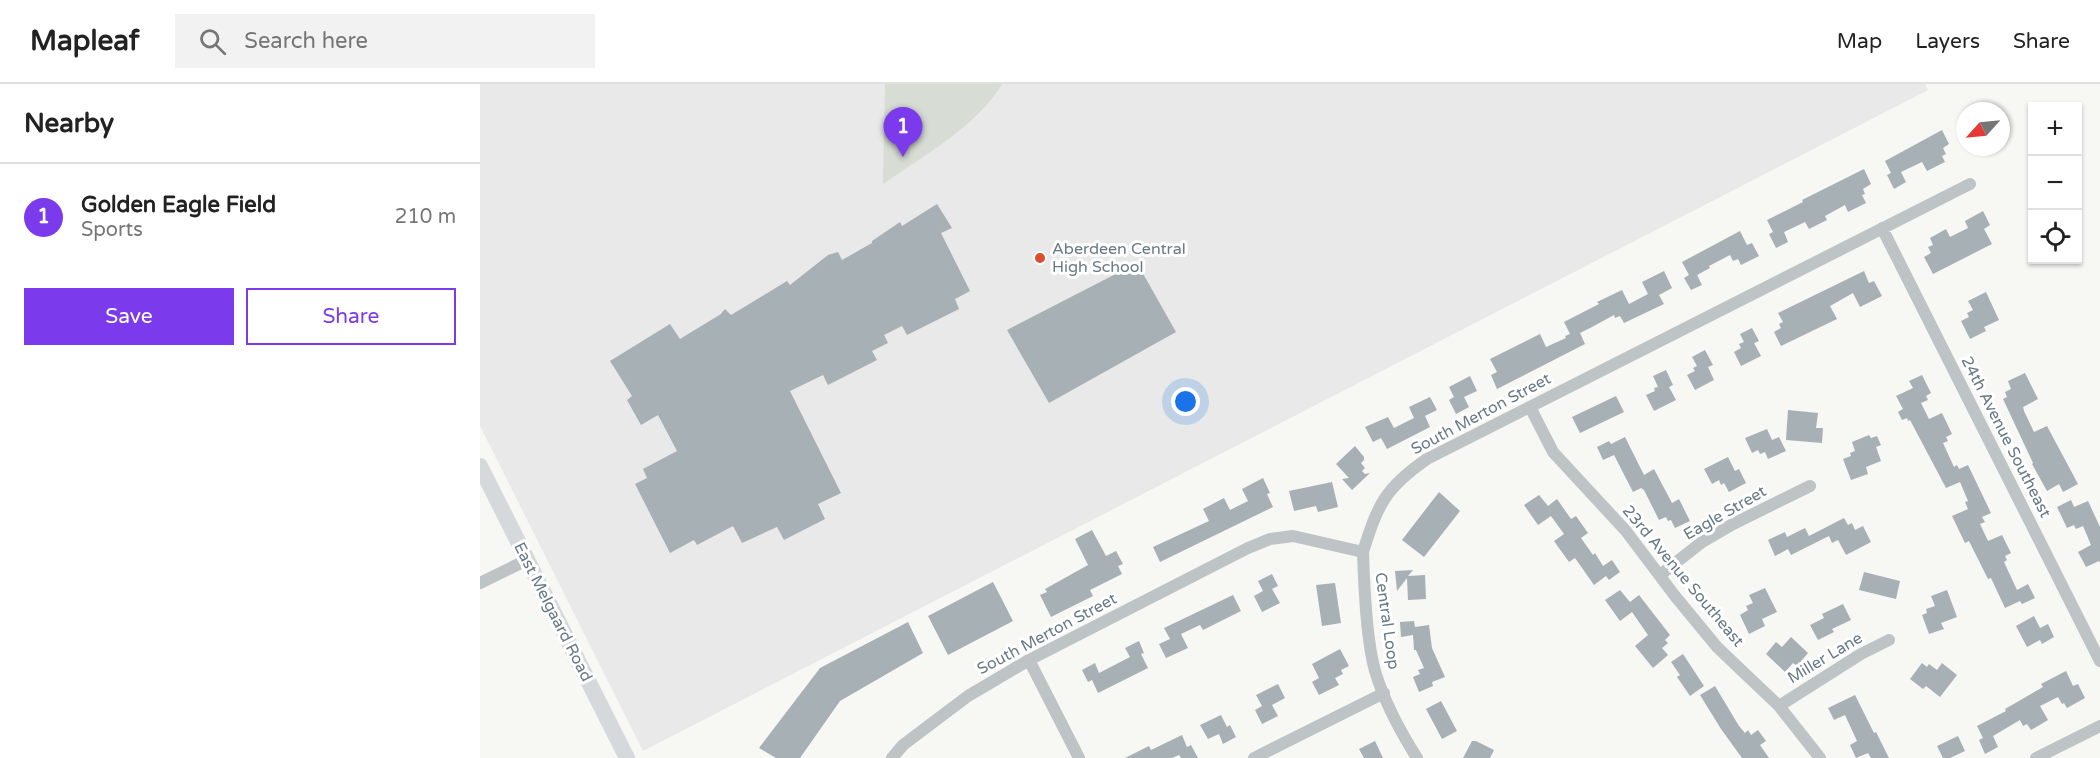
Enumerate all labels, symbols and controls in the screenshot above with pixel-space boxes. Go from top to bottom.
search box [175,14,595,68]
text: Mapleaf [30,24,139,58]
icon: search [196,25,229,58]
text: Search here [244,28,368,54]
text: Map [1837,29,1882,54]
text: Layers [1915,29,1980,54]
text: Share [2013,29,2070,54]
north arrow [1956,102,2010,156]
map controls [2028,102,2082,264]
button: + [2028,102,2082,156]
pin: 1 [884,107,922,157]
text: Nearby [24,108,114,139]
button: − [2028,156,2082,210]
text: Golden Eagle Field [81,192,276,218]
text: 1 [37,205,50,229]
text: 210 m [395,205,456,229]
button: locate [2028,210,2082,264]
text: Sports [81,218,143,242]
place label: Aberdeen Central High School [1052,239,1186,277]
marker: Aberdeen Central High School [1033,251,1047,265]
button: Save [24,288,234,345]
button: Share [246,288,456,345]
street label: 24th Avenue Southeast [1957,353,2055,521]
street label: South Merton Street [1408,369,1554,459]
your location [1171,387,1200,416]
street label: Eagle Street [1680,481,1770,545]
street label: 23rd Avenue Southeast [1618,501,1748,651]
street label: East Melgaard Road [509,539,597,685]
street label: Central Loop [1370,571,1404,671]
street label: South Merton Street [974,589,1120,679]
street label: Miller Lane [1784,628,1866,688]

